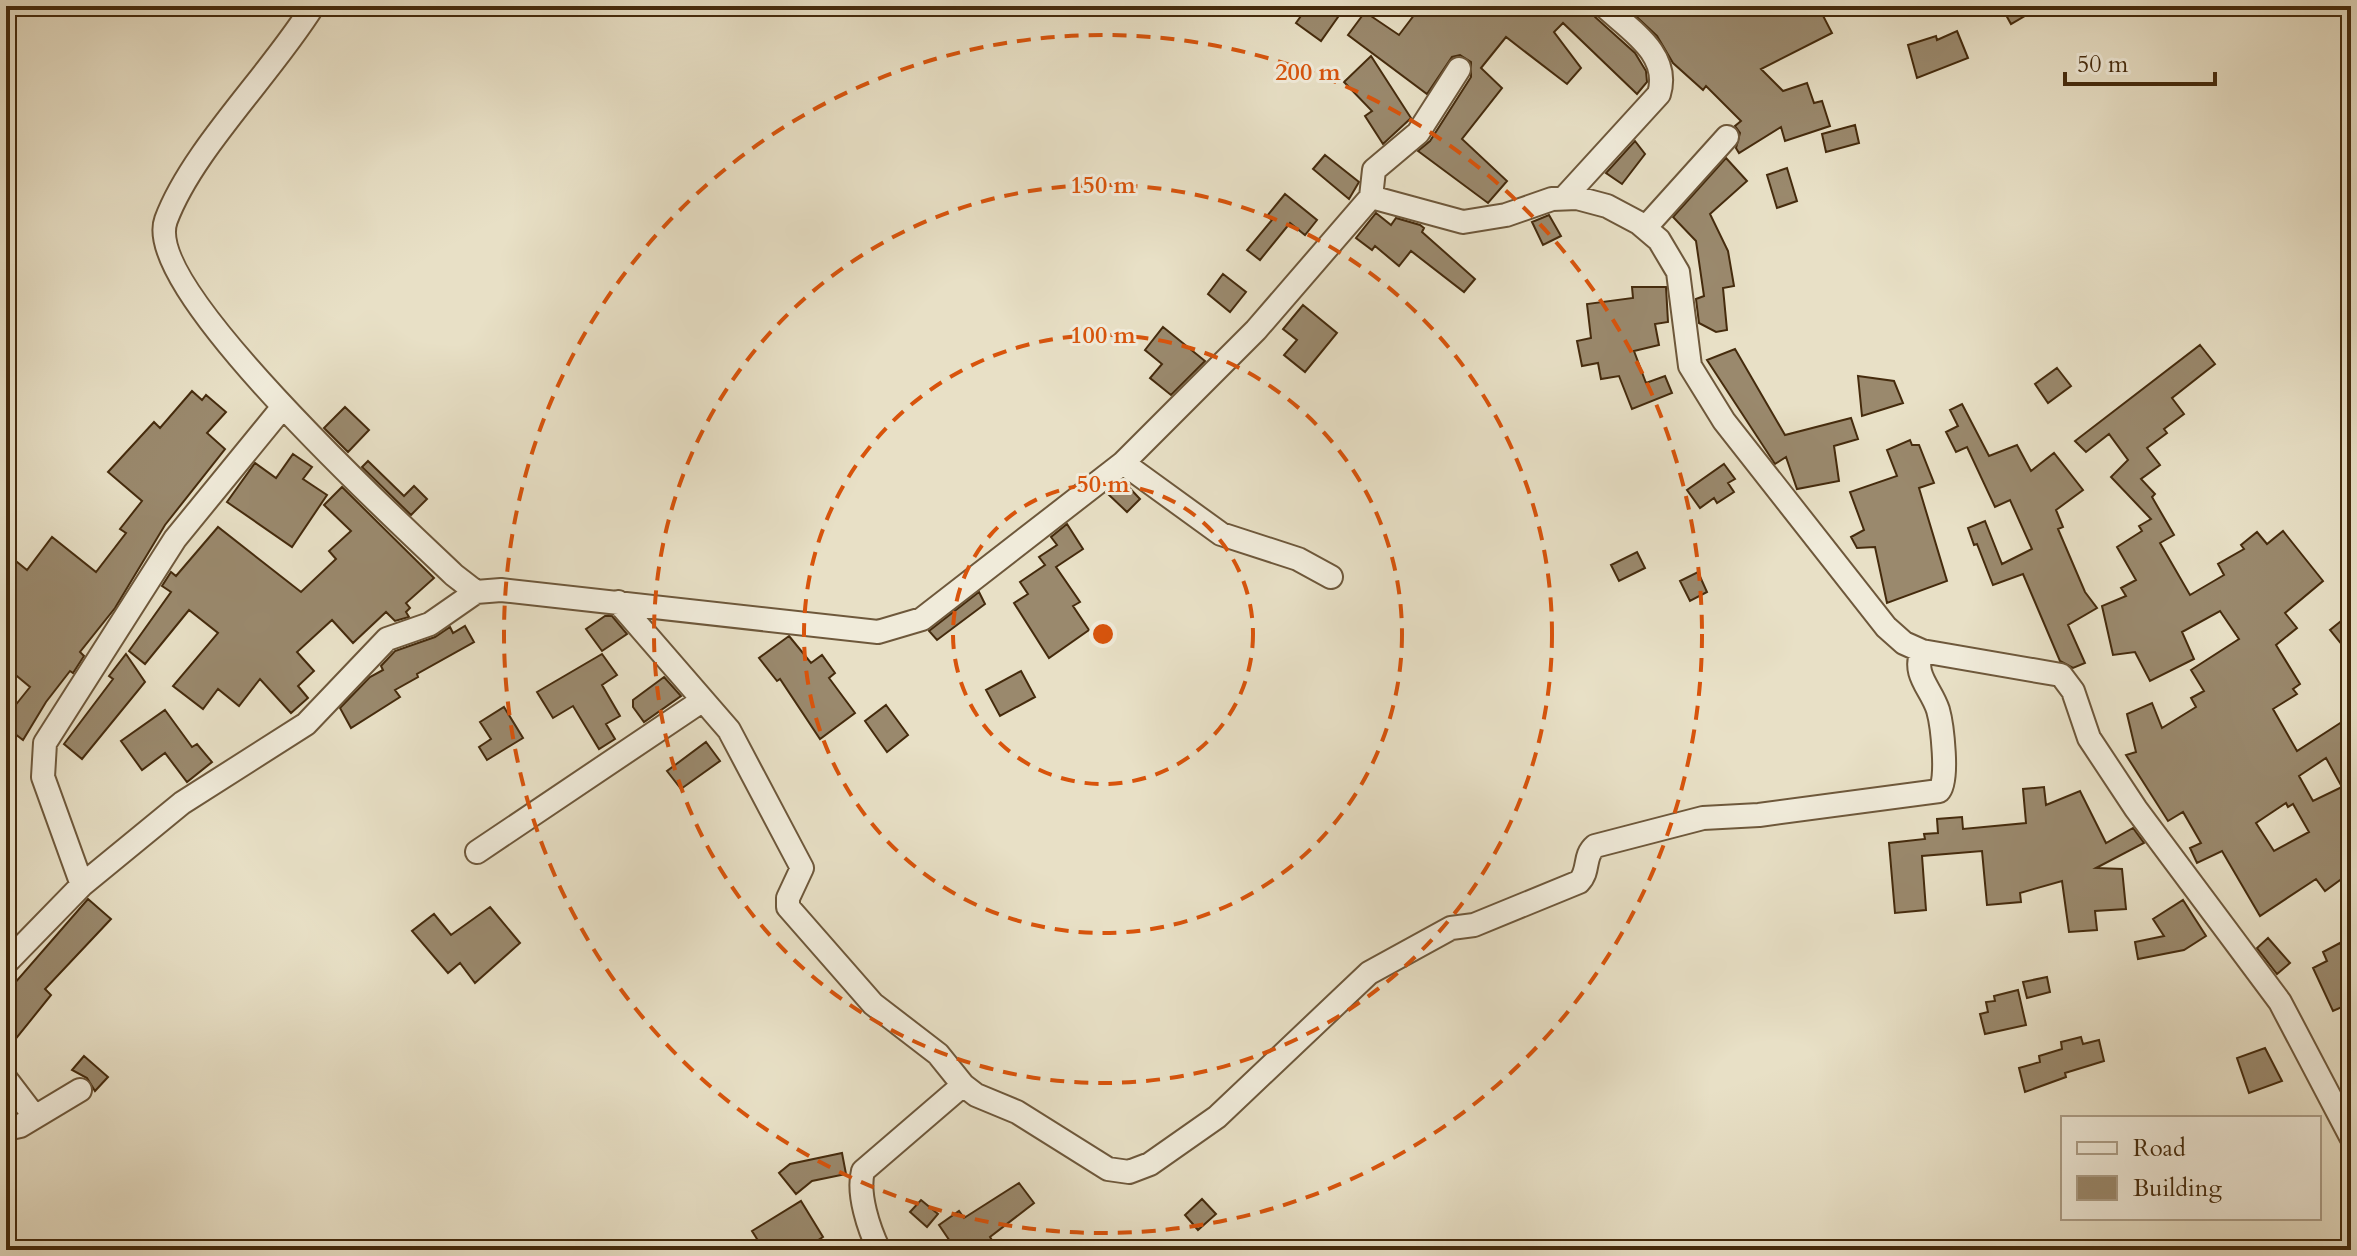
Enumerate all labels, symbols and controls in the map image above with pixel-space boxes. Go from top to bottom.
scale bar [2065,36,2215,86]
text: 50 m [2077,48,2129,81]
text: 200 m [1275,56,1342,89]
text: 150 m [1070,169,1137,202]
text: 100 m [1070,319,1137,352]
text: 50 m [1076,468,1130,501]
centre of rings [1089,620,1117,648]
legend [2061,1116,2321,1220]
text: Road [2133,1132,2186,1165]
text: Building [2133,1172,2223,1205]

